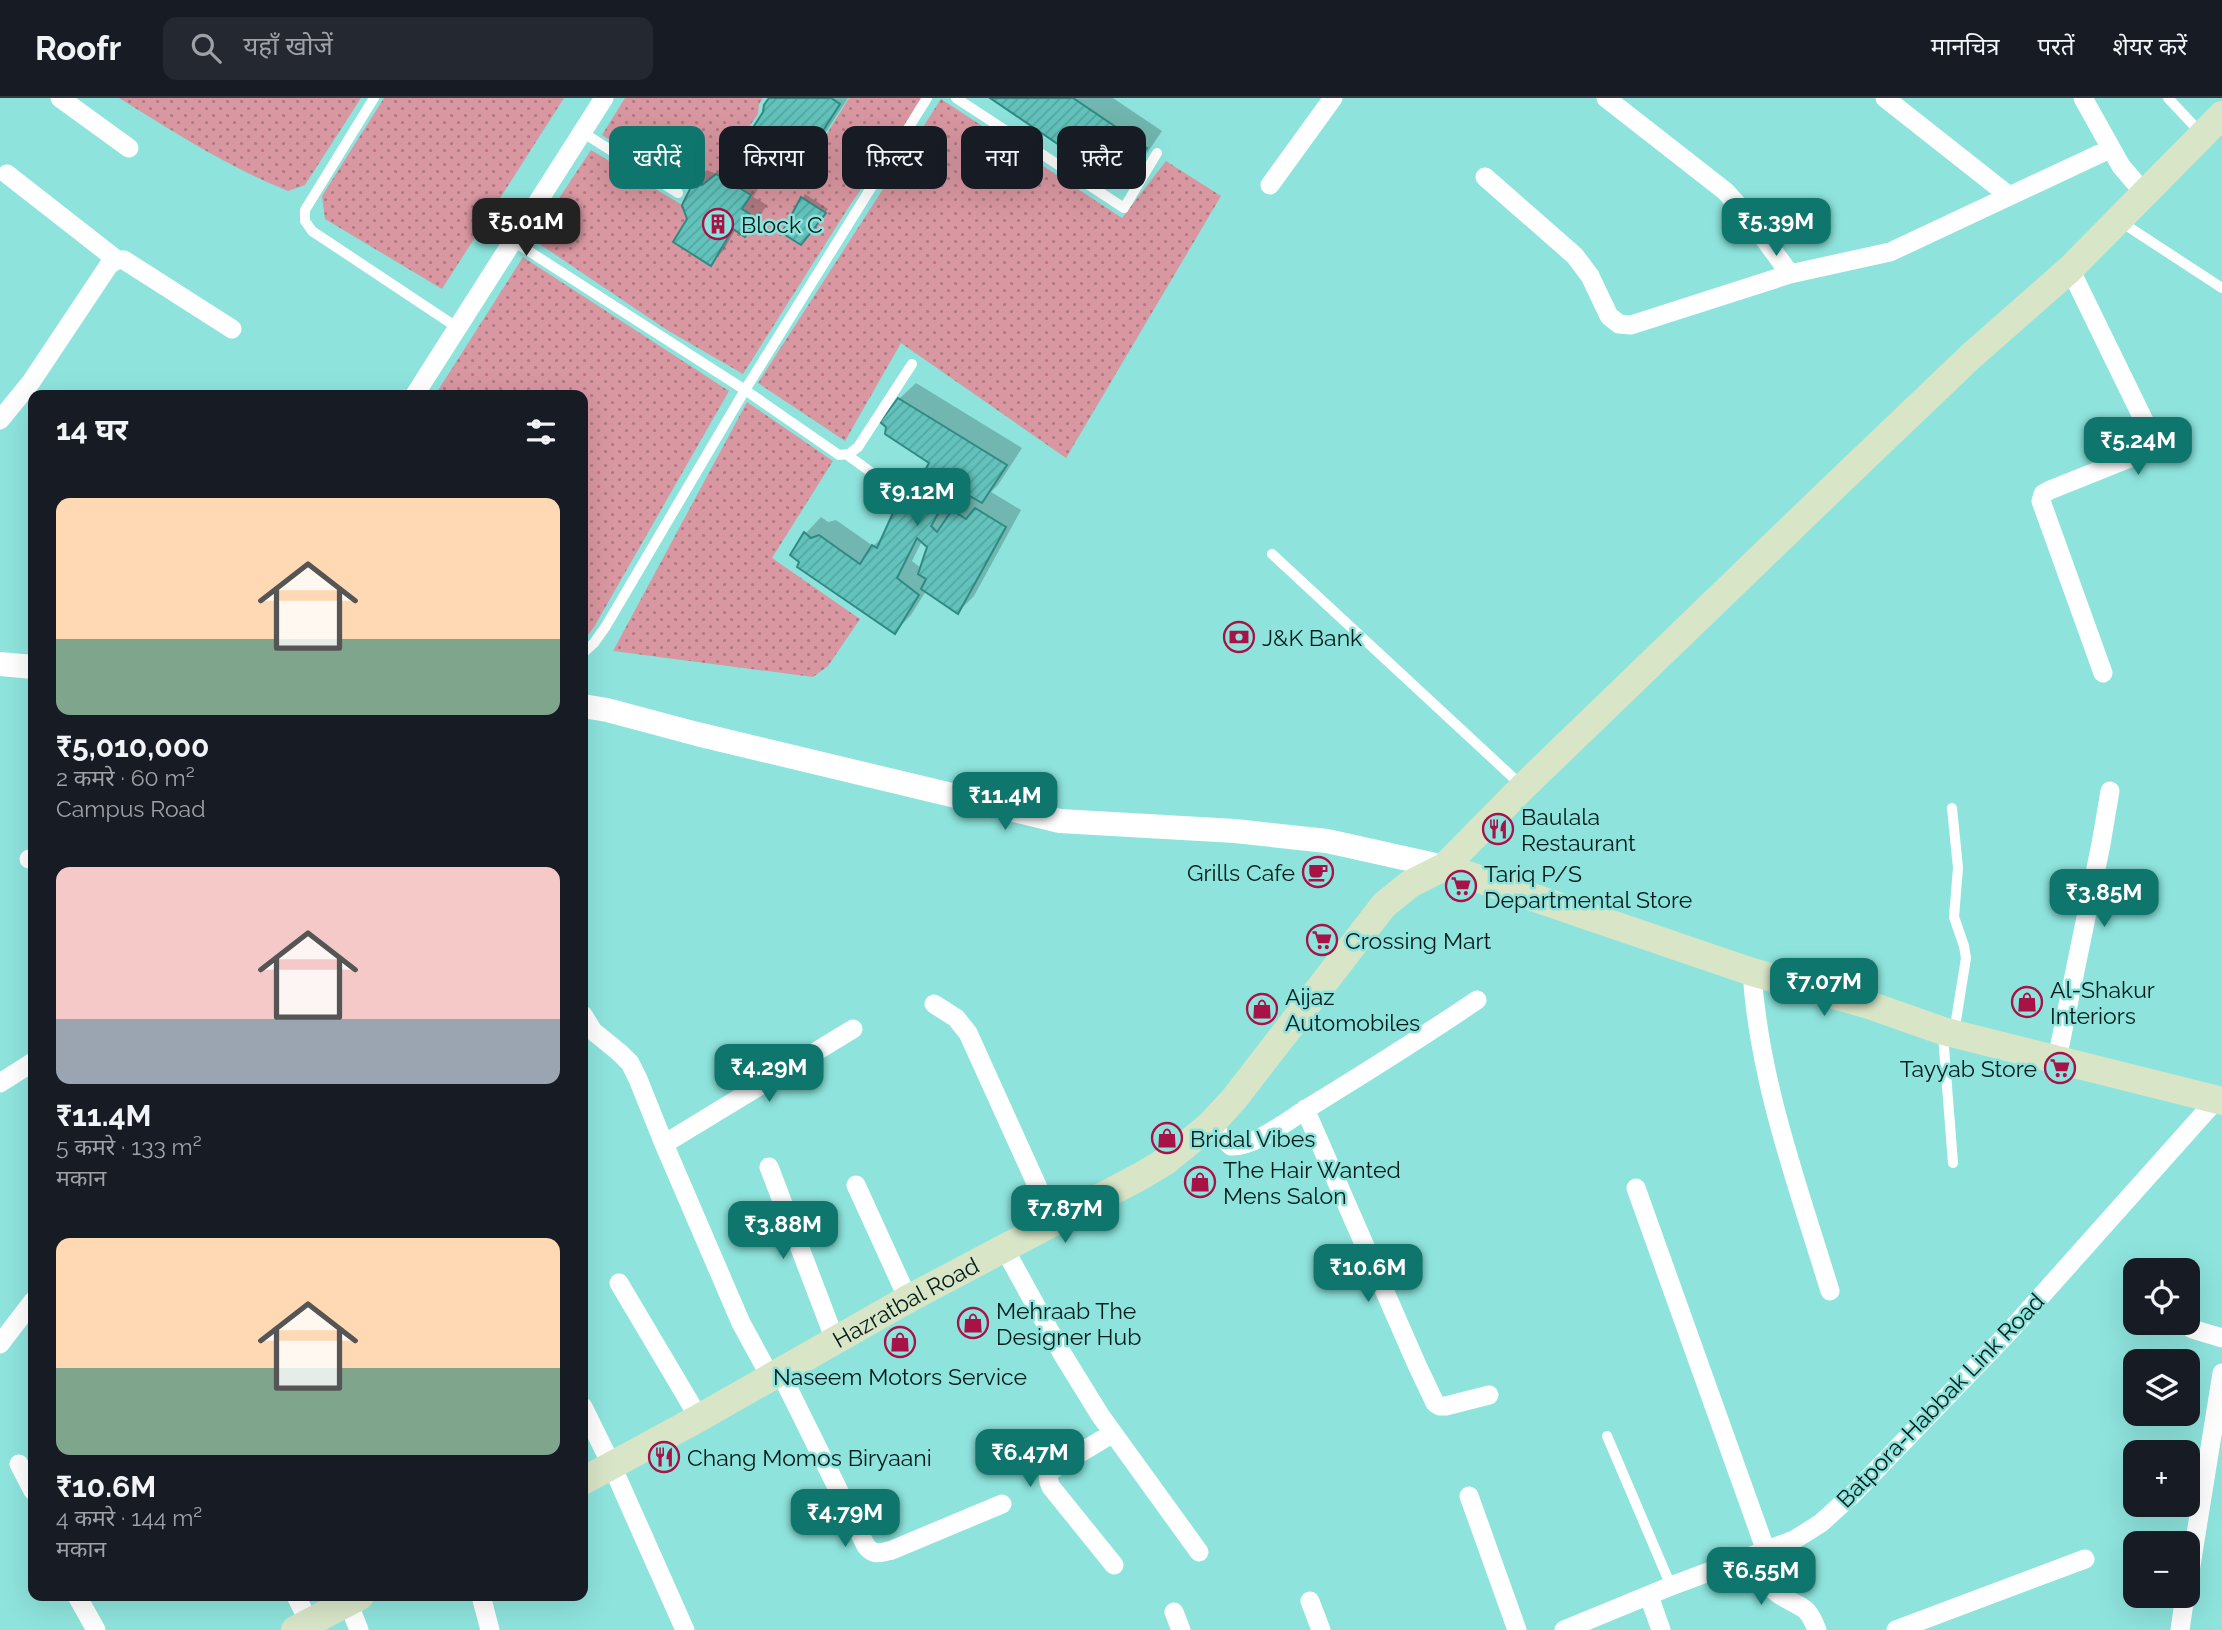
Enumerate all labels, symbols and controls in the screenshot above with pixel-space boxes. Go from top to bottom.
search box [163,17,653,80]
text: Roofr [35,29,121,68]
icon: search [187,29,225,67]
text: यहाँ खोजें [243,31,333,61]
text: मानचित्र [1931,32,1999,61]
text: परतें [2037,32,2075,61]
text: शेयर करें [2113,32,2187,61]
chip: खरीदें [609,126,705,189]
chip: किराया [719,126,828,189]
chip: फ़िल्टर [842,126,947,189]
chip: नया [961,126,1043,189]
chip: फ़्लैट [1057,126,1146,189]
pin: ₹5.01M [469,198,583,258]
pin: ₹5.39M [1719,198,1833,258]
text: ₹5.01M [488,207,564,234]
building icon: Block C [701,207,735,241]
text: ₹5.39M [1738,207,1814,234]
place label: Block C [741,211,823,238]
text: 14 घर [56,412,128,447]
icon: filters [522,413,560,451]
pin: ₹5.24M [2081,418,2195,477]
text: ₹5.24M [2100,426,2176,453]
pin: ₹9.12M [860,468,974,528]
text: ₹9.12M [879,477,955,504]
icon: home [245,543,371,669]
bank icon: J&K Bank [1222,620,1256,654]
place label: J&K Bank [1262,624,1362,651]
text: ₹5,010,000 [56,729,210,764]
text: 2 कमरे · 60 m² [56,764,195,791]
pin: ₹11.4M [948,772,1062,832]
text: ₹11.4M [968,781,1042,808]
text: Campus Road [56,795,205,822]
place label: Baulala Restaurant [1521,803,1636,856]
restaurant icon: Baulala Restaurant [1481,812,1515,846]
cafe icon: Grills Cafe [1301,855,1335,889]
place label: Grills Cafe [1187,859,1295,886]
place label: Tariq P/S Departmental Store [1484,860,1692,913]
supermarket icon: Tariq P/S Departmental Store [1444,869,1478,903]
pin: ₹3.85M [2047,870,2161,929]
text: ₹3.85M [2066,878,2142,905]
icon: home [245,912,371,1038]
supermarket icon: Crossing Mart [1305,923,1339,957]
place label: Crossing Mart [1345,927,1492,954]
pin: ₹7.07M [1767,958,1881,1018]
text: ₹7.07M [1786,967,1862,994]
place label: Al-Shakur Interiors [2050,976,2155,1029]
place label: Aijaz Automobiles [1285,983,1420,1036]
shop icon: Al-Shakur Interiors [2010,985,2044,1019]
shop icon: Aijaz Automobiles [1245,992,1279,1026]
pin: ₹4.29M [712,1044,826,1104]
supermarket icon: Tayyab Store [2043,1051,2077,1085]
text: ₹4.29M [730,1053,808,1080]
place label: Tayyab Store [1900,1055,2037,1082]
text: ₹11.4M [56,1098,152,1133]
shop icon: Bridal Vibes [1150,1121,1184,1155]
place label: Bridal Vibes [1190,1125,1315,1152]
text: 5 कमरे · 133 m² [56,1133,202,1160]
place label: The Hair Wanted Mens Salon [1223,1156,1401,1209]
text: मकान [56,1164,106,1191]
shop icon: The Hair Wanted Mens Salon [1183,1165,1217,1199]
pin: ₹7.87M [1008,1186,1122,1245]
text: ₹7.87M [1027,1194,1103,1221]
pin: ₹3.88M [726,1202,840,1261]
text: ₹3.88M [744,1210,822,1237]
pin: ₹10.6M [1311,1244,1425,1304]
street label: Hazratbal Road [828,1251,983,1353]
text: ₹10.6M [1330,1253,1406,1280]
map controls [2123,1258,2200,1608]
button: locate [2123,1258,2200,1335]
icon: home [245,1283,371,1409]
street label: Batpora-Habbak Link Road [1831,1287,2049,1513]
place label: Mehraab The Designer Hub [996,1297,1141,1350]
shop icon: Mehraab The Designer Hub [956,1306,990,1340]
shop icon: Naseem Motors Service [883,1325,917,1359]
button: layers [2123,1349,2200,1426]
place label: Naseem Motors Service [773,1363,1027,1390]
pin: ₹6.47M [973,1430,1087,1489]
text: ₹6.47M [991,1438,1069,1465]
restaurant icon: Chang Momos Biryaani [647,1440,681,1474]
button: + [2123,1440,2200,1517]
place label: Chang Momos Biryaani [687,1444,932,1471]
text: ₹10.6M [56,1469,156,1504]
pin: ₹4.79M [788,1490,902,1549]
text: ₹4.79M [807,1498,883,1525]
text: 4 कमरे · 144 m² [56,1504,202,1531]
button: − [2123,1531,2200,1608]
text: मकान [56,1535,106,1562]
pin: ₹6.55M [1704,1548,1818,1607]
text: ₹6.55M [1723,1556,1799,1583]

